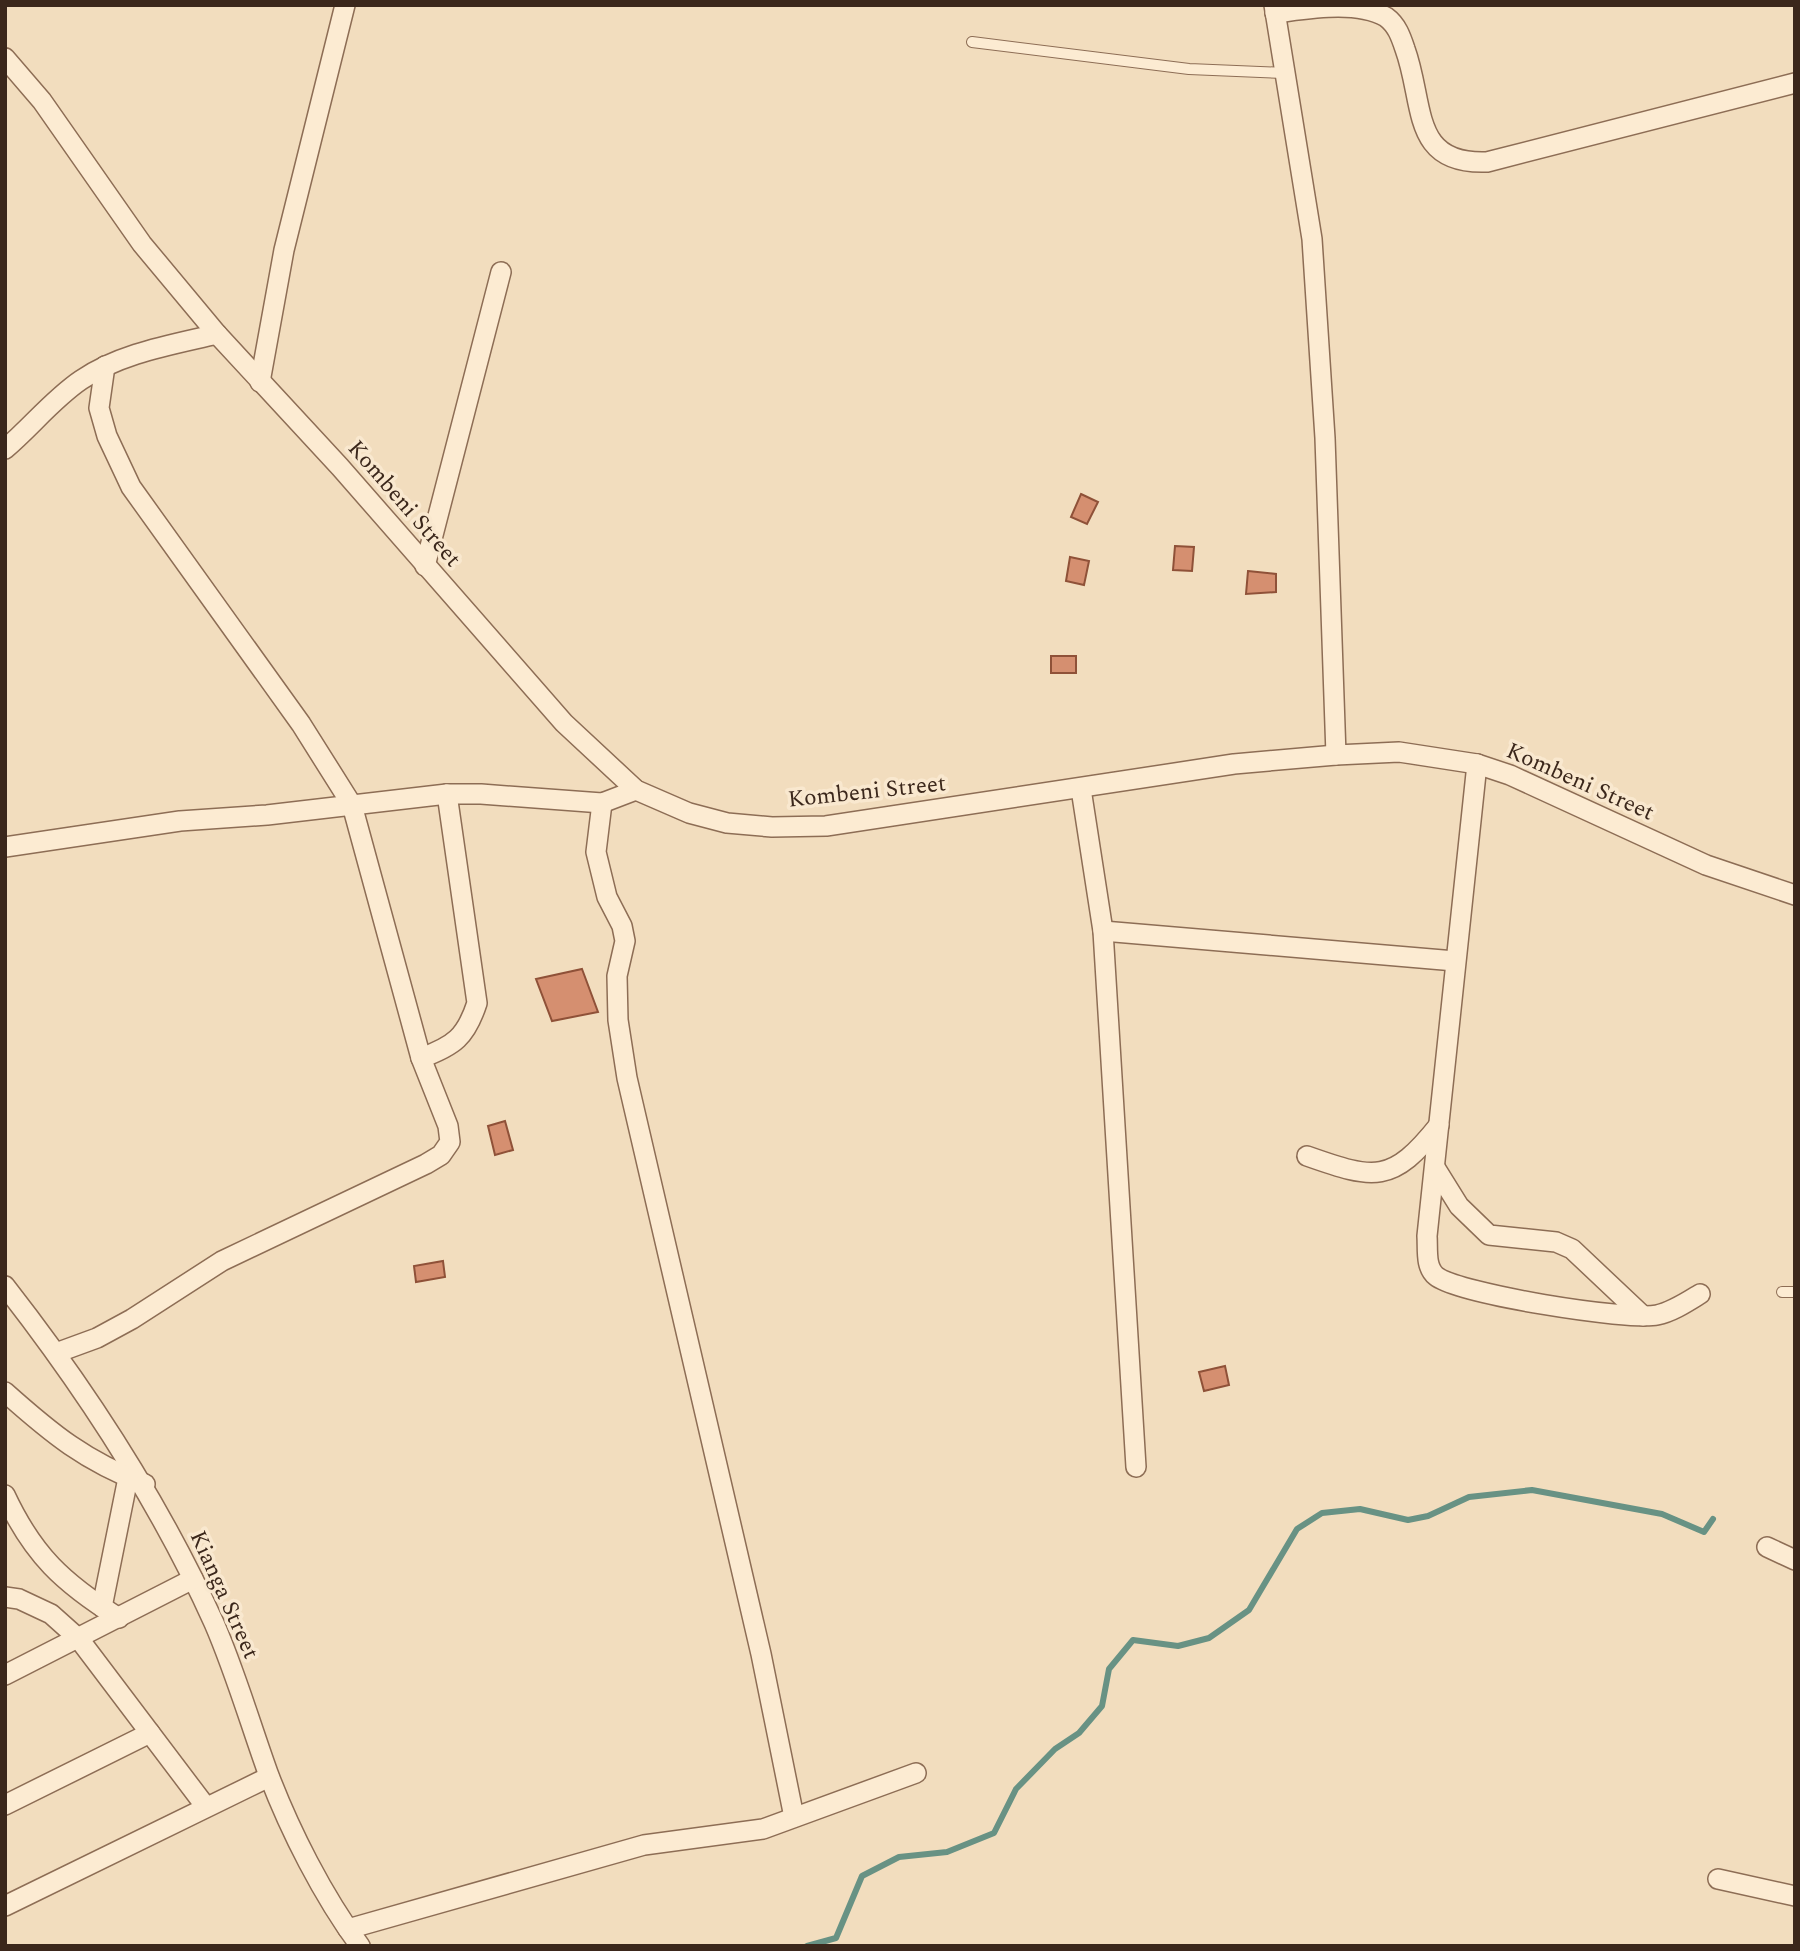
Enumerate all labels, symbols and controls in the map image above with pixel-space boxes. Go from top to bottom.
street label: Kombeni Street [339,433,469,575]
street label: Kombeni Street [1500,734,1660,830]
street label: Kombeni Street [786,766,948,818]
street label: Kianga Street [180,1525,268,1665]

